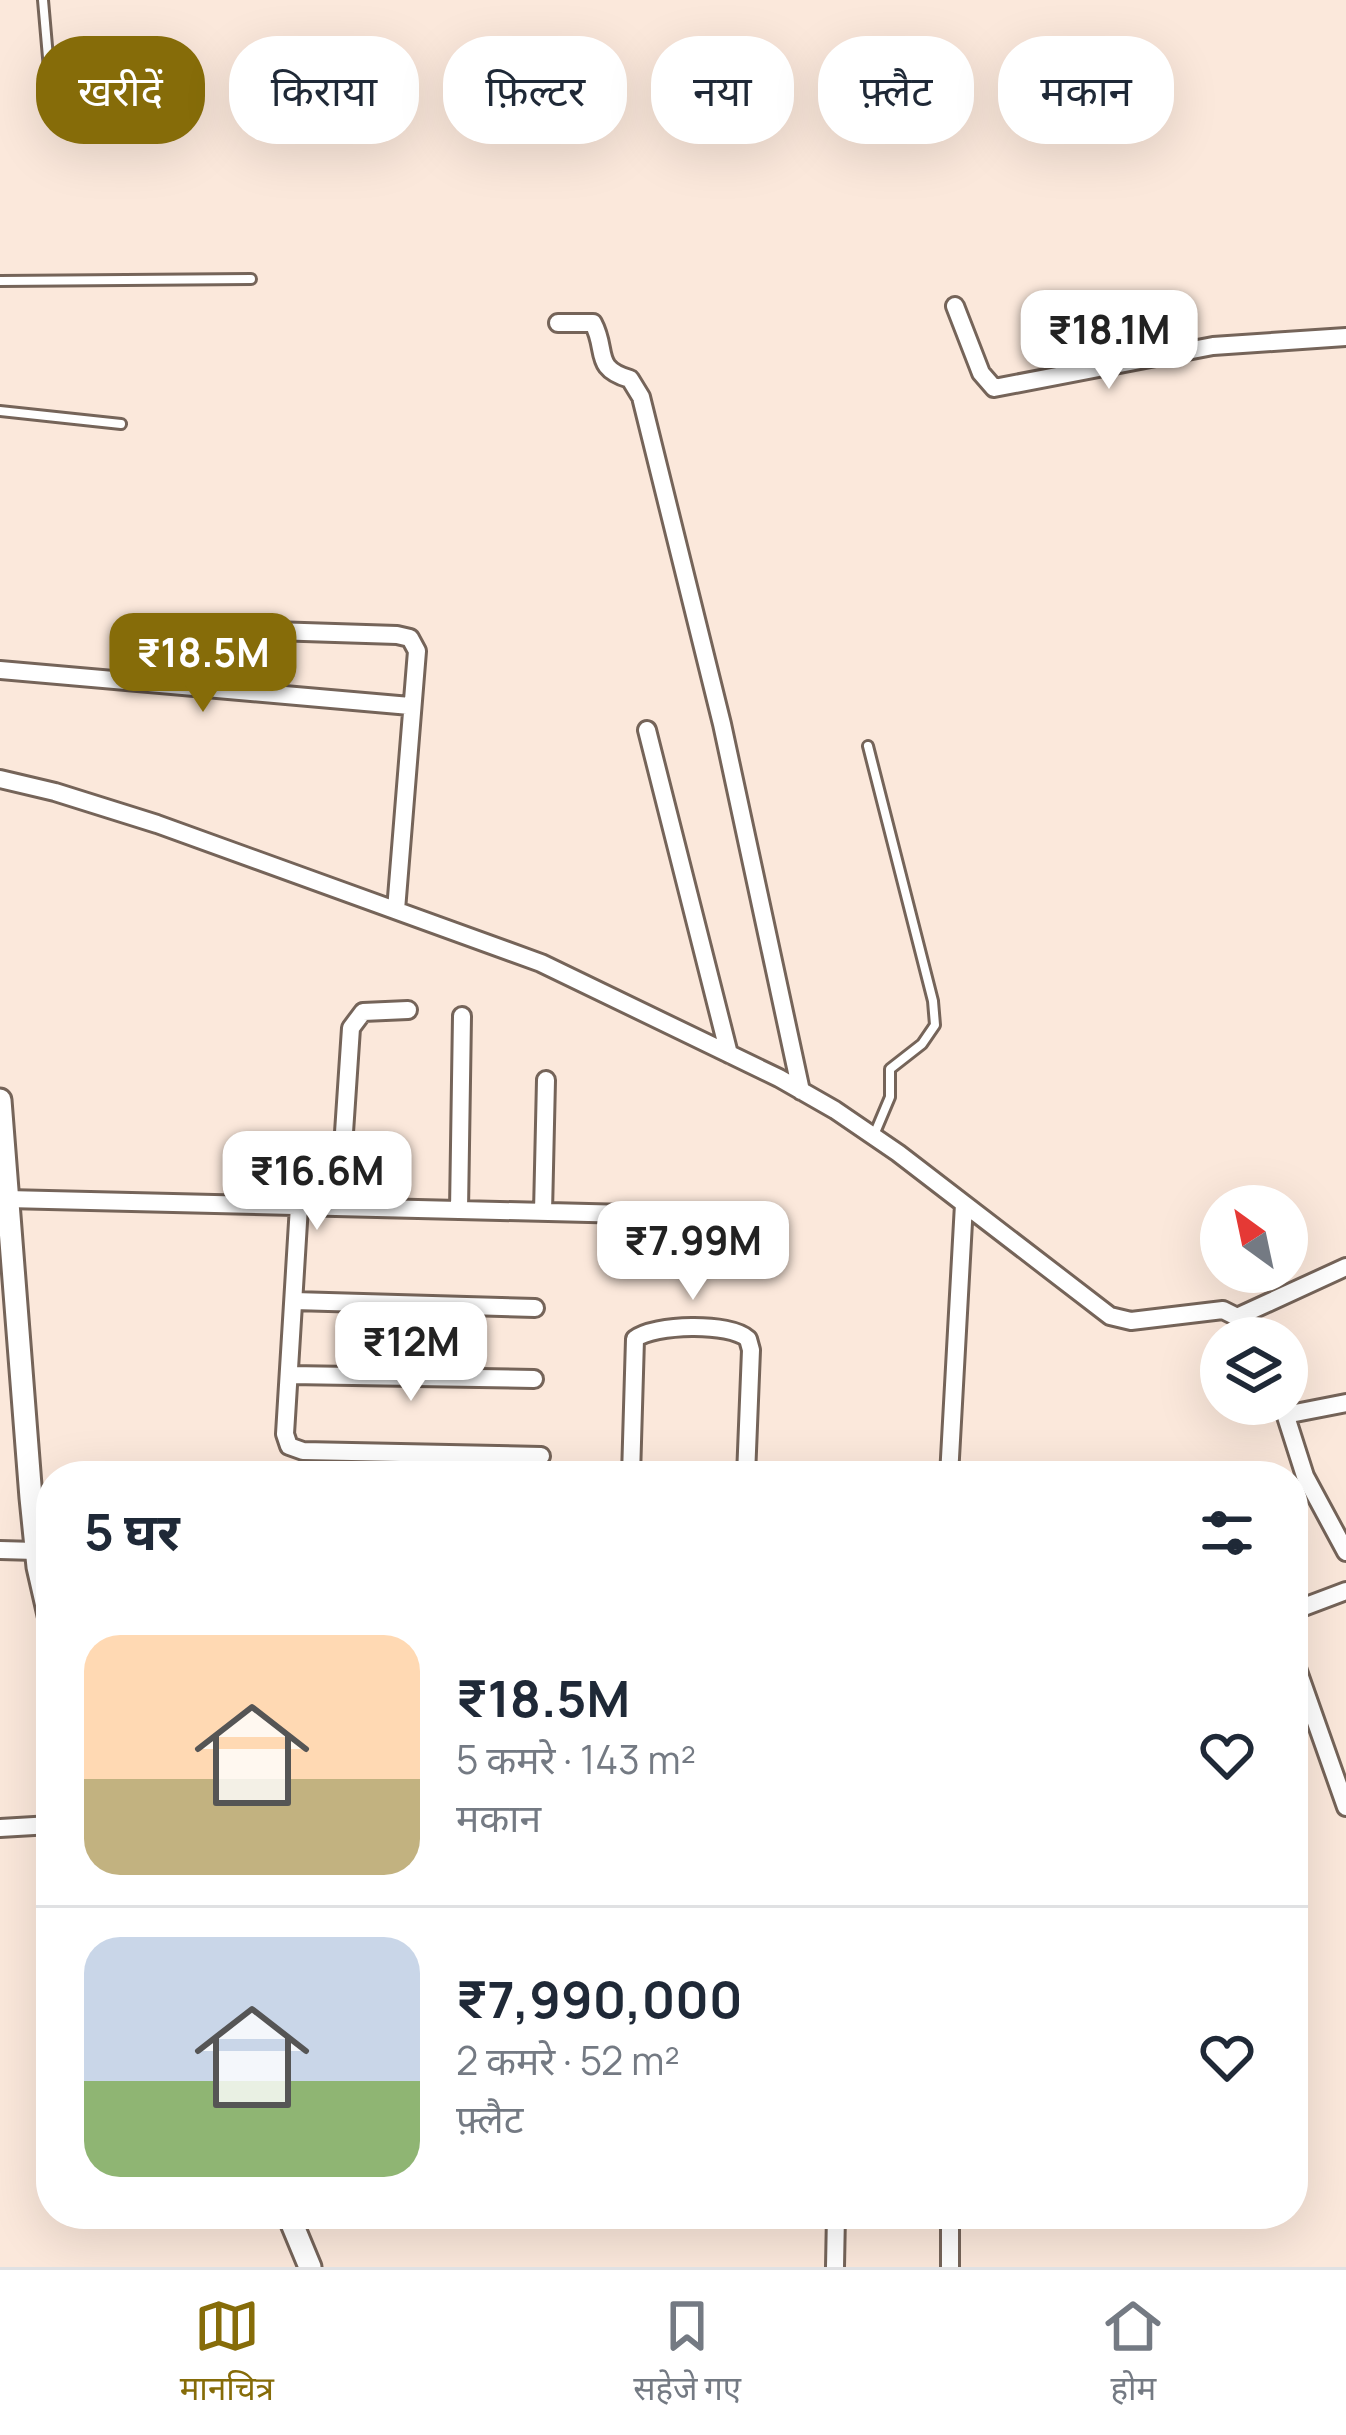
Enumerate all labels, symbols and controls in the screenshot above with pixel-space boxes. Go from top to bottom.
chip: खरीदें [36,36,205,144]
chip: किराया [229,36,419,144]
chip: फ़िल्टर [443,36,627,144]
chip: नया [651,36,794,144]
chip: फ़्लैट [818,36,974,144]
chip: मकान [998,36,1174,144]
pin: ₹18.1M [1011,290,1207,392]
text: ₹18.1M [1048,302,1170,356]
pin: ₹18.5M [105,613,301,715]
text: ₹18.5M [136,625,270,679]
pin: ₹16.6M [219,1131,415,1233]
text: ₹16.6M [250,1143,384,1197]
north arrow [1200,1185,1308,1293]
map controls [1200,1185,1308,1425]
pin: ₹7.99M [595,1201,791,1303]
text: ₹7.99M [624,1213,762,1267]
pin: ₹12M [340,1302,482,1404]
text: ₹12M [362,1314,460,1368]
button: layers [1200,1317,1308,1425]
text: 5 घर [84,1496,180,1565]
icon: filters [1194,1500,1260,1566]
text: ₹18.5M [456,1663,630,1732]
icon: home [180,1683,324,1827]
icon: heart [1194,1722,1260,1788]
text: 5 कमरे · 143 m² [456,1732,696,1786]
text: मकान [456,1790,541,1844]
text: ₹7,990,000 [456,1964,742,2033]
icon: home [180,1985,324,2129]
icon: heart [1194,2024,1260,2090]
text: 2 कमरे · 52 m² [456,2033,680,2087]
text: फ़्लैट [456,2091,523,2145]
tab: मानचित्र [180,2293,274,2413]
tab: सहेजे गए [633,2293,741,2413]
tab: होम [1100,2293,1166,2413]

